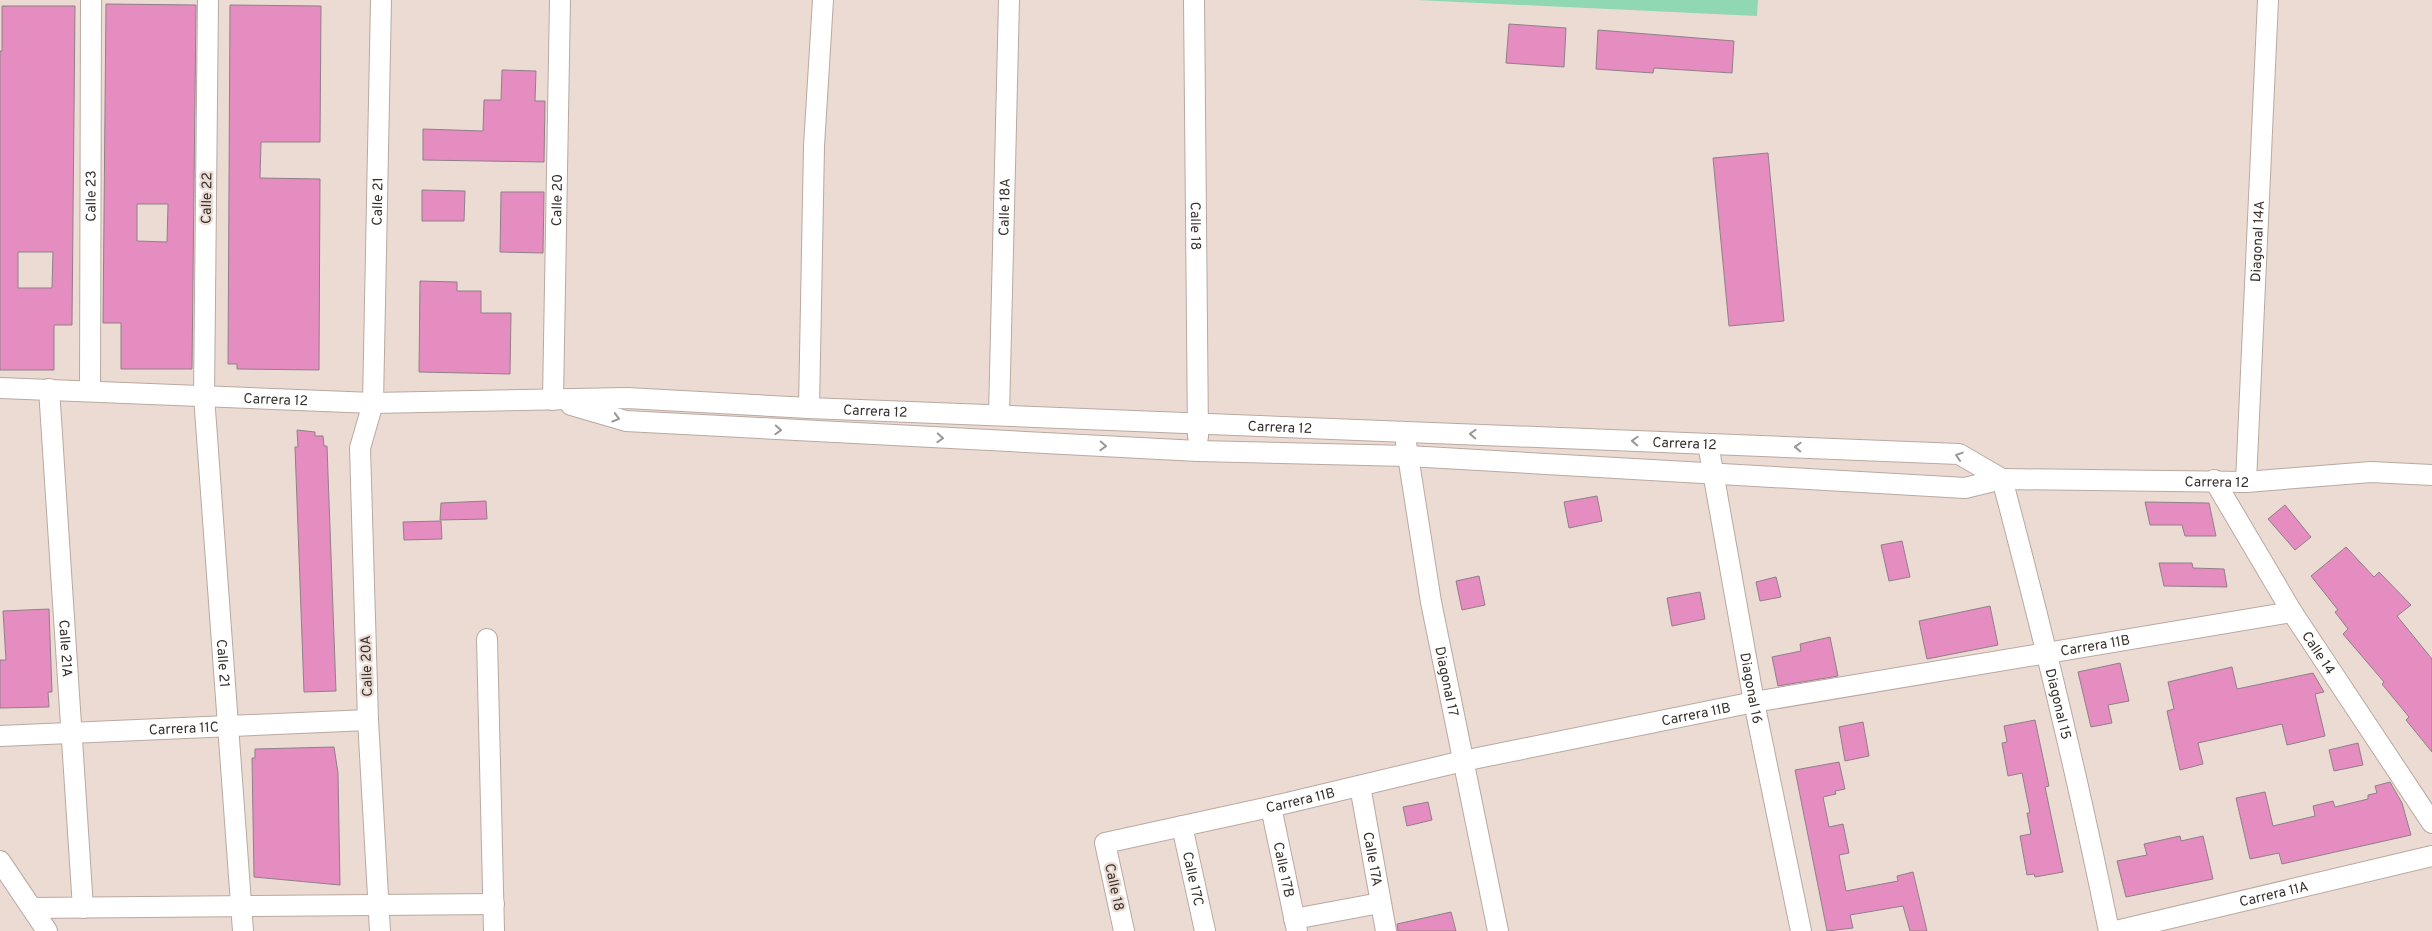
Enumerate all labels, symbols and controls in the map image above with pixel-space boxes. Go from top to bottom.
street label: Calle 23 [83,170,101,222]
street label: Calle 22 [199,172,216,224]
street label: Calle 20 [549,174,567,226]
street label: Calle 21 [370,177,387,226]
street label: Calle 18A [996,178,1015,236]
street label: Diagonal 14A [2248,200,2269,282]
street label: Calle 18 [1186,202,1203,250]
street label: Carrera 12 [243,391,308,410]
street label: Carrera 12 [843,402,908,422]
one-way arrow [612,413,620,423]
street label: Carrera 12 [1247,419,1312,438]
one-way arrow [774,424,782,435]
one-way arrow [1469,429,1476,439]
one-way arrow [937,433,945,444]
one-way arrow [1631,435,1639,446]
street label: Carrera 12 [1652,435,1717,454]
one-way arrow [1099,441,1107,452]
one-way arrow [1793,442,1801,453]
one-way arrow [1955,452,1964,462]
street label: Carrera 12 [2185,474,2249,492]
street label: Calle 21A [54,619,75,678]
street label: Calle 14 [2297,629,2338,678]
street label: Carrera 11B [2059,632,2131,661]
street label: Calle 20A [358,635,377,697]
street label: Calle 21 [212,639,232,688]
street label: Diagonal 17 [1430,645,1461,718]
street label: Diagonal 16 [1735,651,1765,726]
street label: Diagonal 15 [2041,667,2074,741]
street label: Carrera 11B [1660,700,1732,731]
street label: Carrera 11C [148,719,219,740]
street label: Carrera 11B [1265,785,1337,817]
street label: Calle 17A [1358,831,1385,888]
street label: Calle 17B [1269,841,1297,899]
street label: Calle 17C [1178,850,1206,908]
street label: Calle 18 [1100,862,1127,913]
street label: Carrera 11A [2238,879,2310,911]

